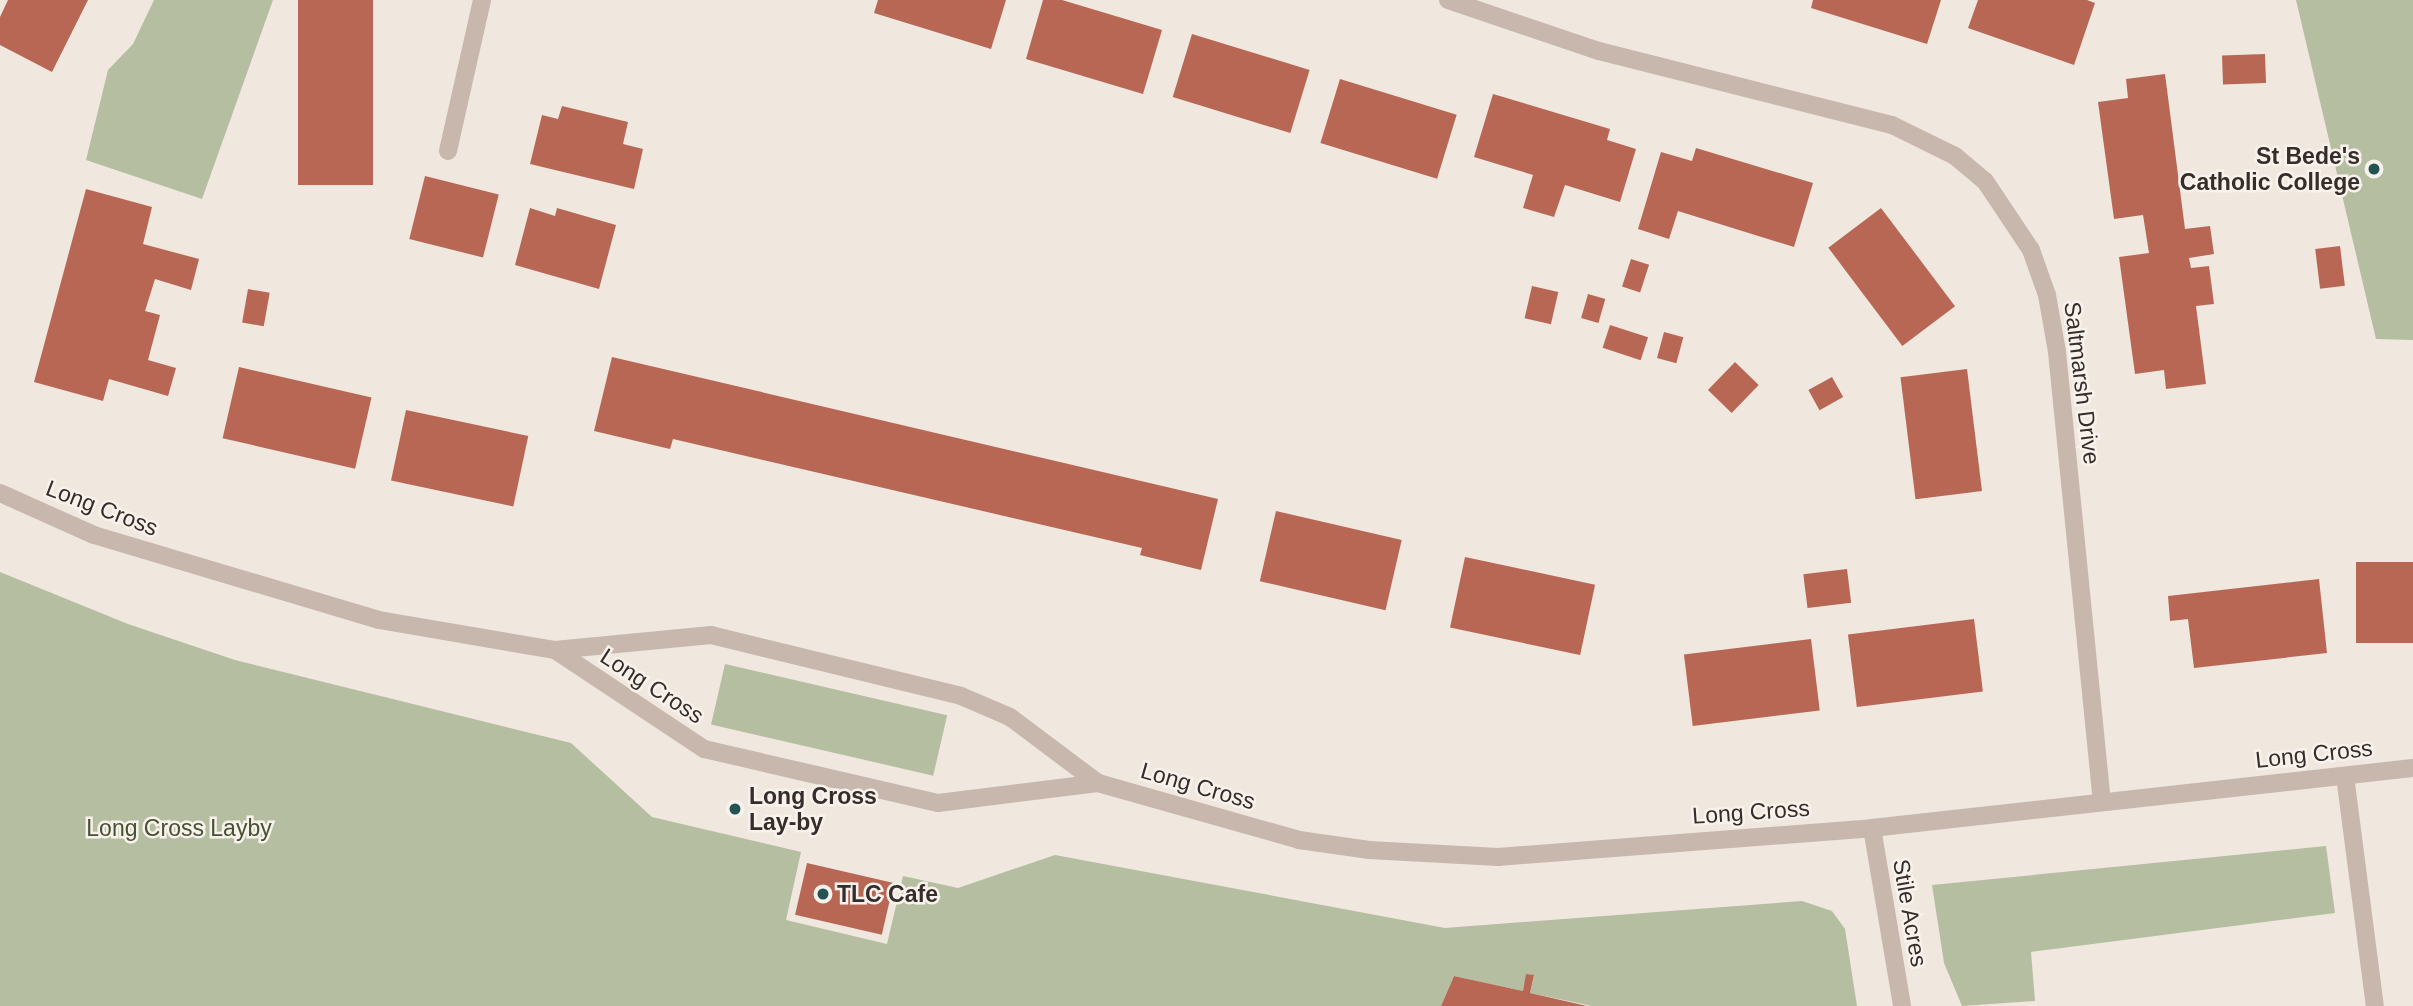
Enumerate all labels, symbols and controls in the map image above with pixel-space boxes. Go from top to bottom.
place label: St Bede's Catholic College [2180,142,2360,196]
marker: St Bede's Catholic College [2366,161,2382,177]
street label: Saltmarsh Drive [2058,300,2106,466]
street label: Long Cross [42,474,162,542]
street label: Long Cross [595,642,709,730]
street label: Long Cross [2254,734,2374,774]
street label: Long Cross [1138,757,1258,815]
place label: Long Cross Lay-by [749,782,877,836]
street label: Long Cross [1691,794,1811,830]
marker: Long Cross Lay-by [727,801,743,817]
park label: Long Cross Layby [86,814,272,842]
street label: Stile Acres [1887,856,1933,970]
place label: TLC Cafe [837,880,938,908]
marker: TLC Cafe [815,886,831,902]

